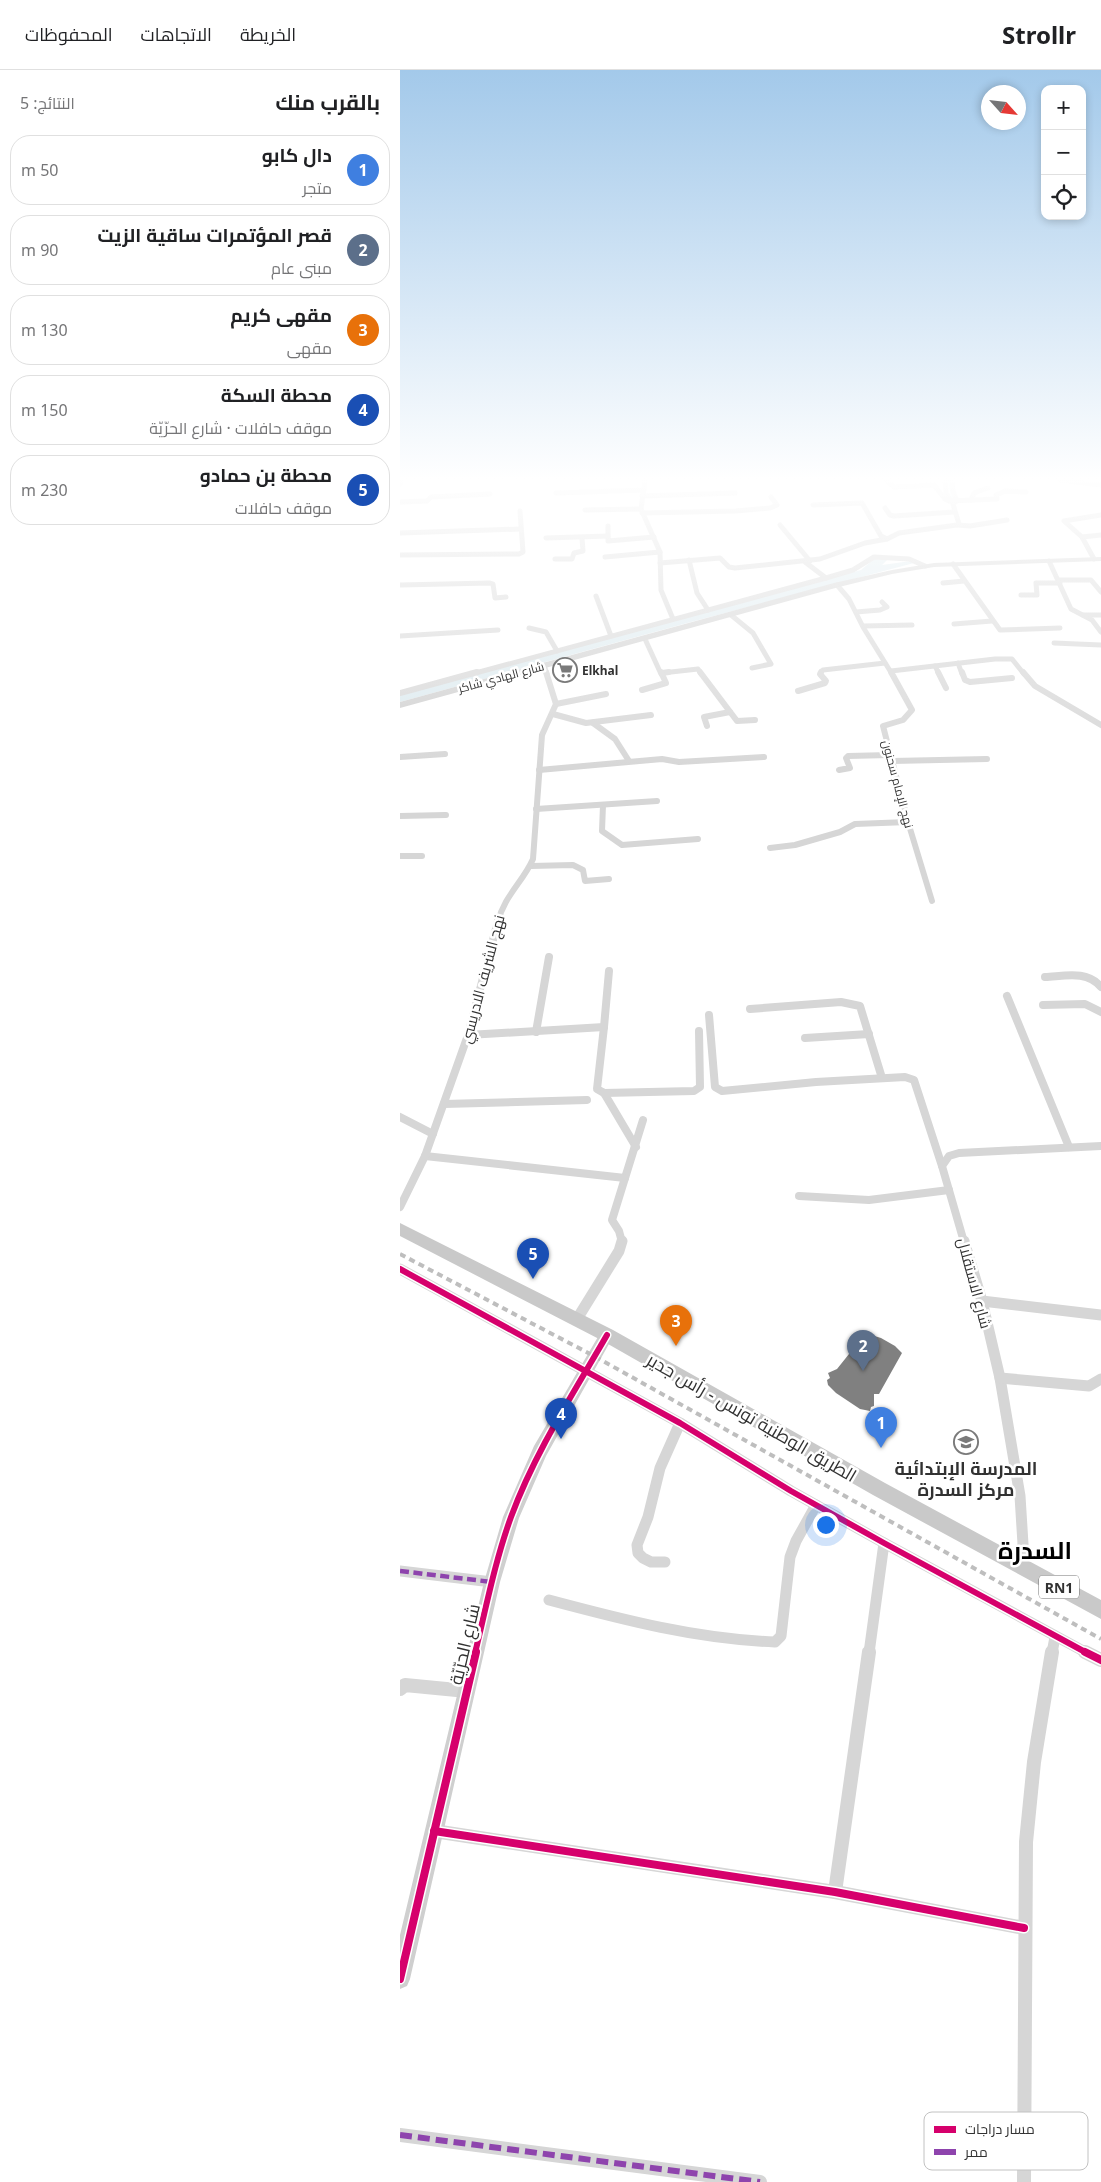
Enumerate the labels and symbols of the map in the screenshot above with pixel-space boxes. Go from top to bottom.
north arrow [981,85,1026,130]
street label: شارع الهادي شاكر [455,657,547,699]
supermarket icon: Elkhal [552,657,578,683]
place label: Elkhal [582,662,618,679]
street label: نهج الإمام سحنون [878,738,918,830]
street label: نهج الشريف الادريسي [455,913,512,1046]
street label: شارع الاستقلال [951,1235,997,1331]
pin: 5 [517,1238,549,1279]
pin: 3 [660,1305,692,1346]
pin: 2 [847,1330,879,1371]
street label: الطريق الوطنية تونس - رأس جدير [641,1346,861,1488]
pin: 4 [545,1398,577,1439]
pin: 1 [865,1407,897,1448]
school or university icon: المدرسة الإبتدائية مركز السدرة [953,1429,979,1455]
place label: المدرسة الإبتدائية مركز السدرة [895,1456,1037,1501]
your location [813,1512,839,1538]
district label: السدرة [998,1533,1072,1566]
road number: RN1 [1039,1575,1079,1598]
street label: شارع الحرّيّة [443,1601,486,1687]
legend [924,2112,1088,2170]
text: مسار دراجات [965,2119,1035,2138]
text: ممر [964,2142,988,2161]

